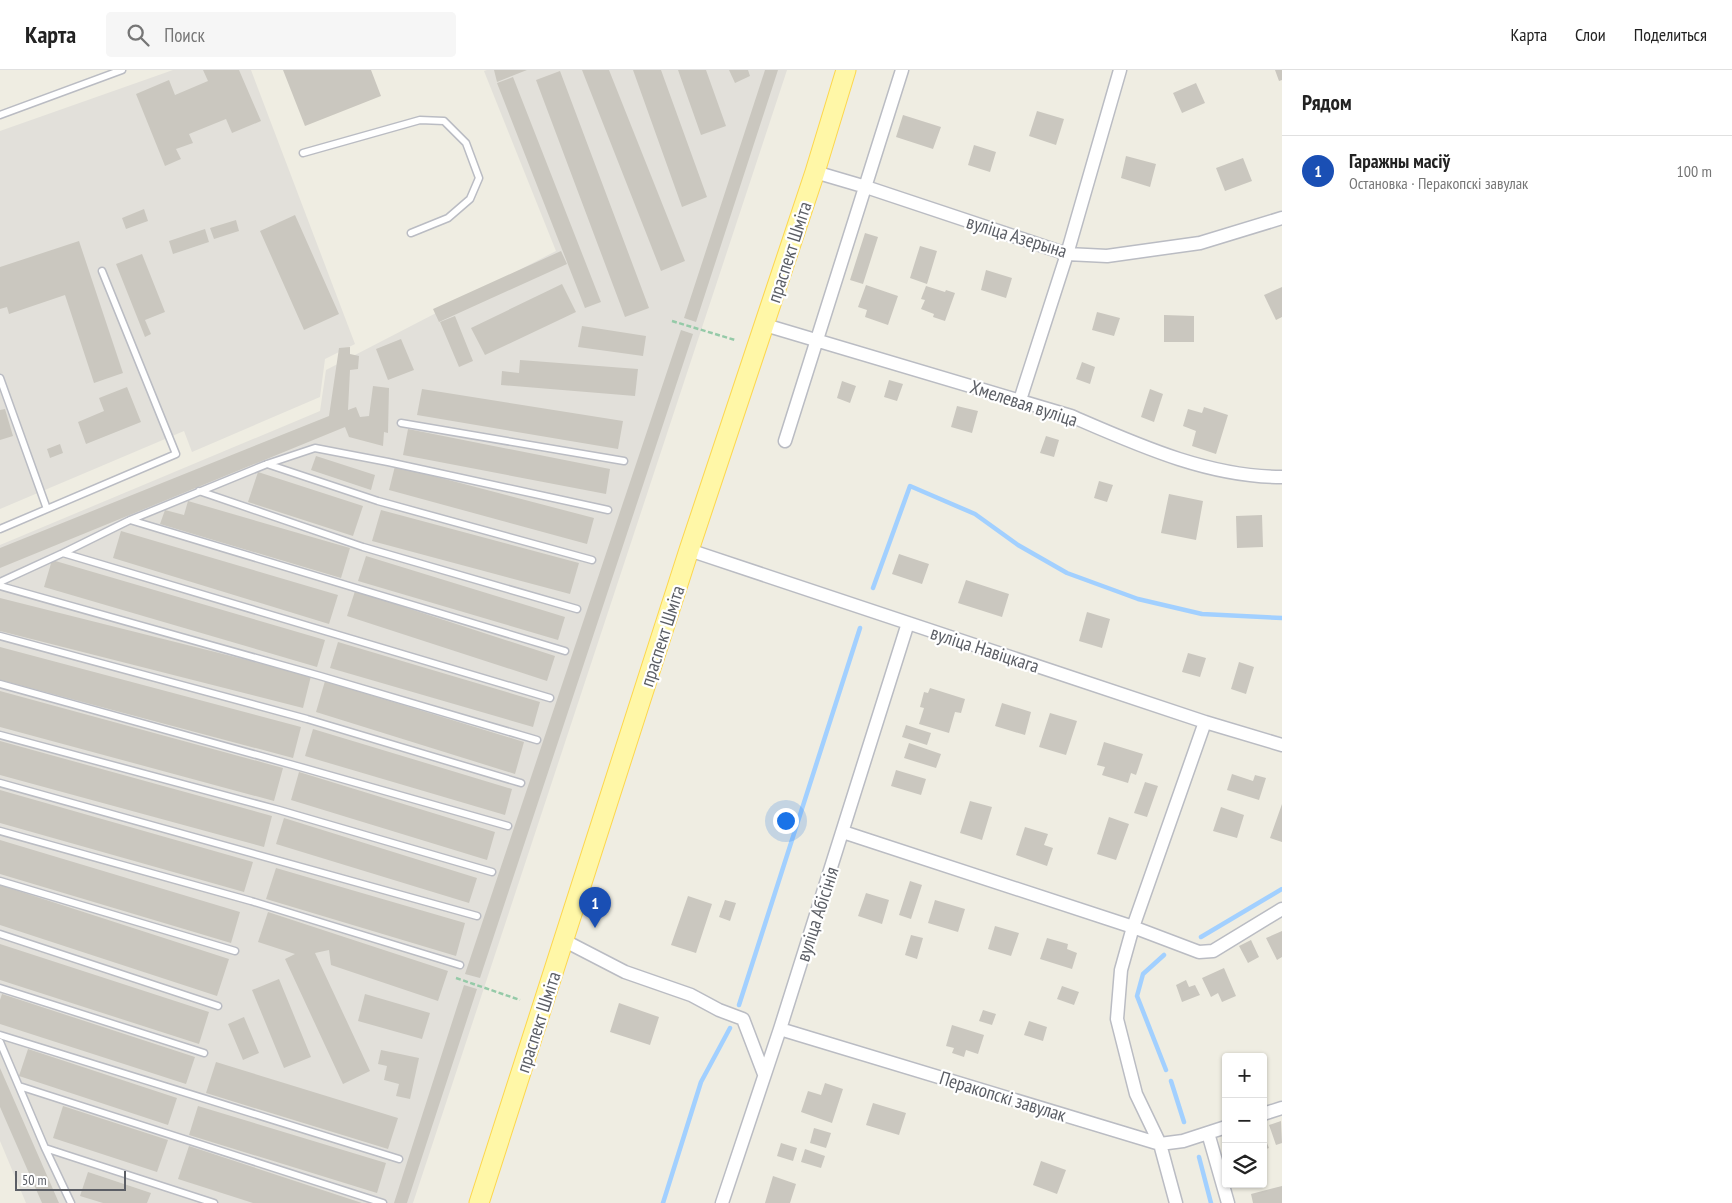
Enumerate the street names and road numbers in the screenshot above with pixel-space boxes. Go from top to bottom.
street label: праспект Шміта [761,198,817,306]
street label: вуліца Азерына [964,209,1070,263]
street label: Хмелевая вуліца [967,374,1081,432]
street label: праспект Шміта [634,582,690,690]
street label: вуліца Навіцкага [928,620,1042,678]
street label: вуліца Абісінія [790,864,844,964]
street label: праспект Шміта [510,968,566,1076]
street label: Перакопскі завулак [937,1065,1070,1127]

